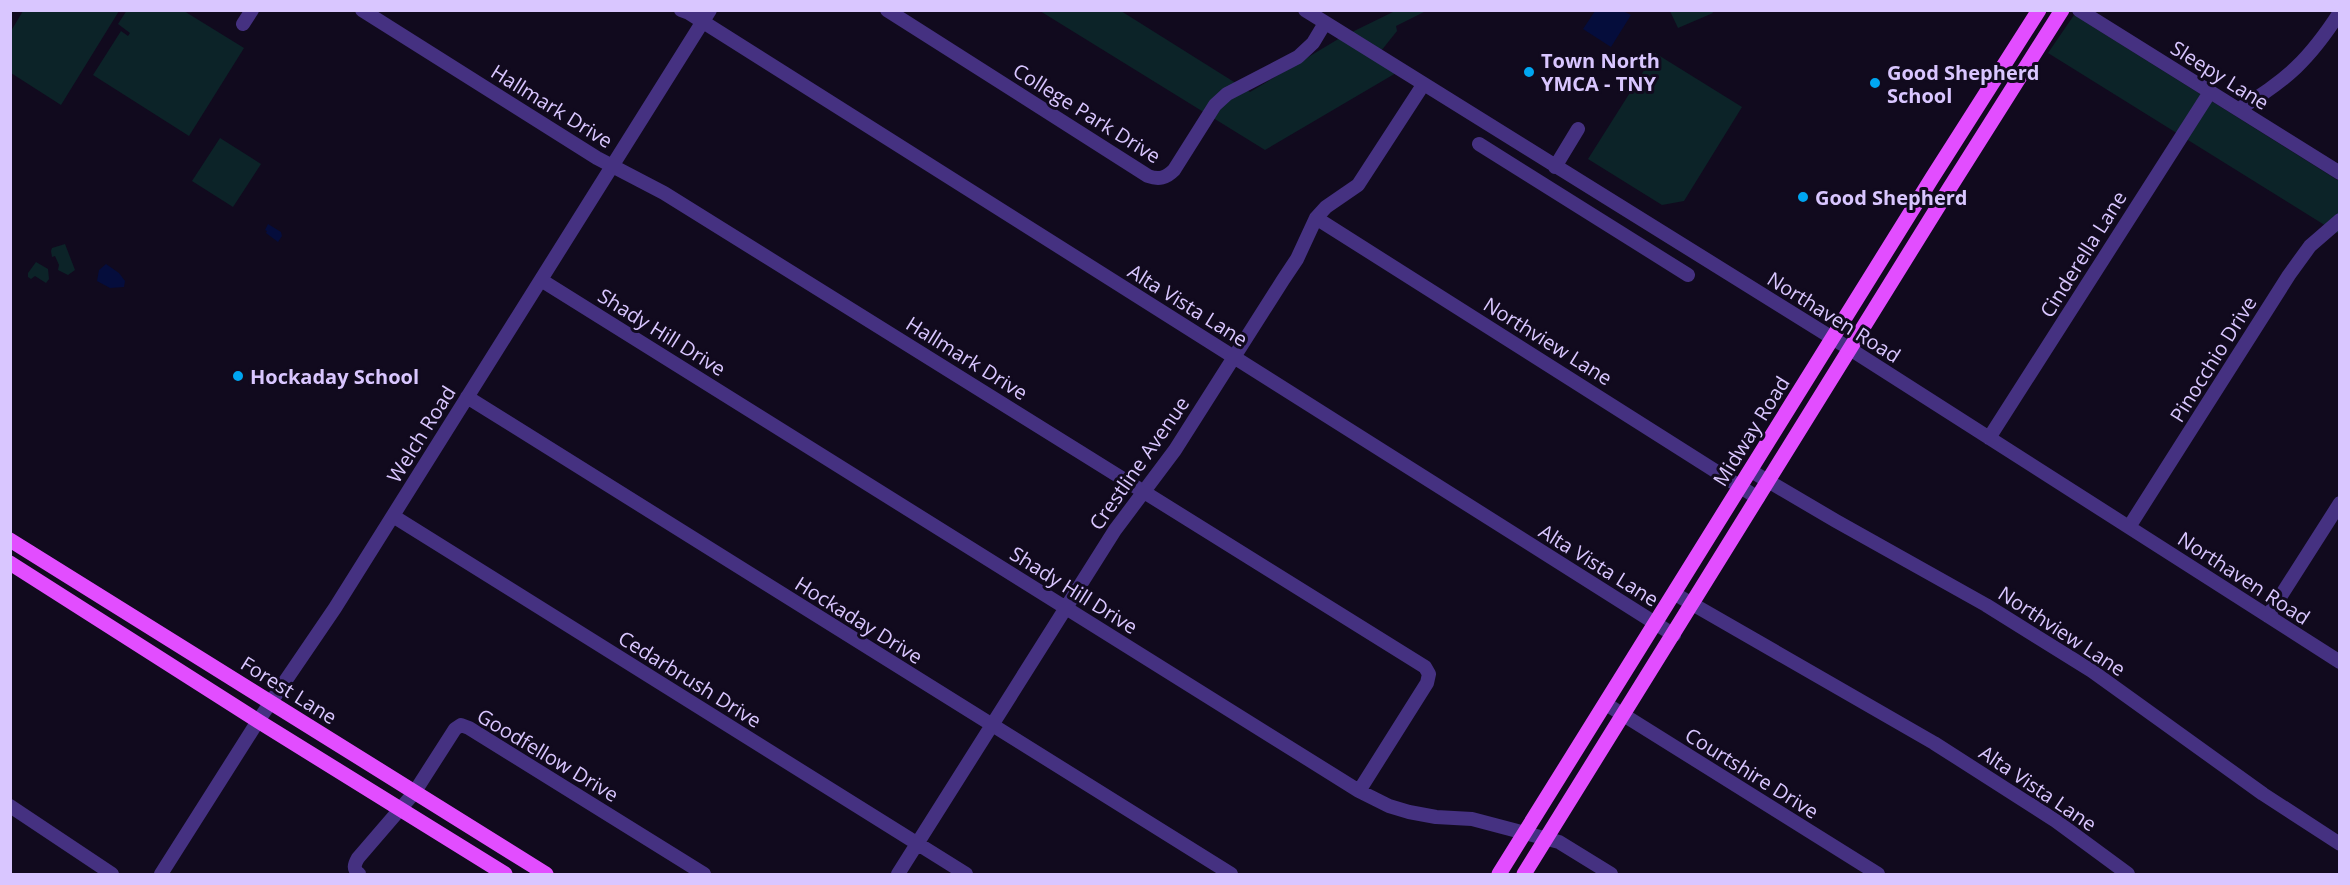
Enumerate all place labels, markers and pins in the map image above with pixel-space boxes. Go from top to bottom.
place label: Town North YMCA - TNY [1541,47,1660,97]
place label: Good Shepherd School [1887,59,2039,109]
marker: Town North YMCA - TNY [1522,65,1536,79]
marker: Good Shepherd School [1868,76,1882,90]
place label: Good Shepherd [1815,184,1967,211]
marker: Good Shepherd [1796,190,1810,204]
place label: Hockaday School [250,363,419,390]
marker: Hockaday School [231,369,245,383]

